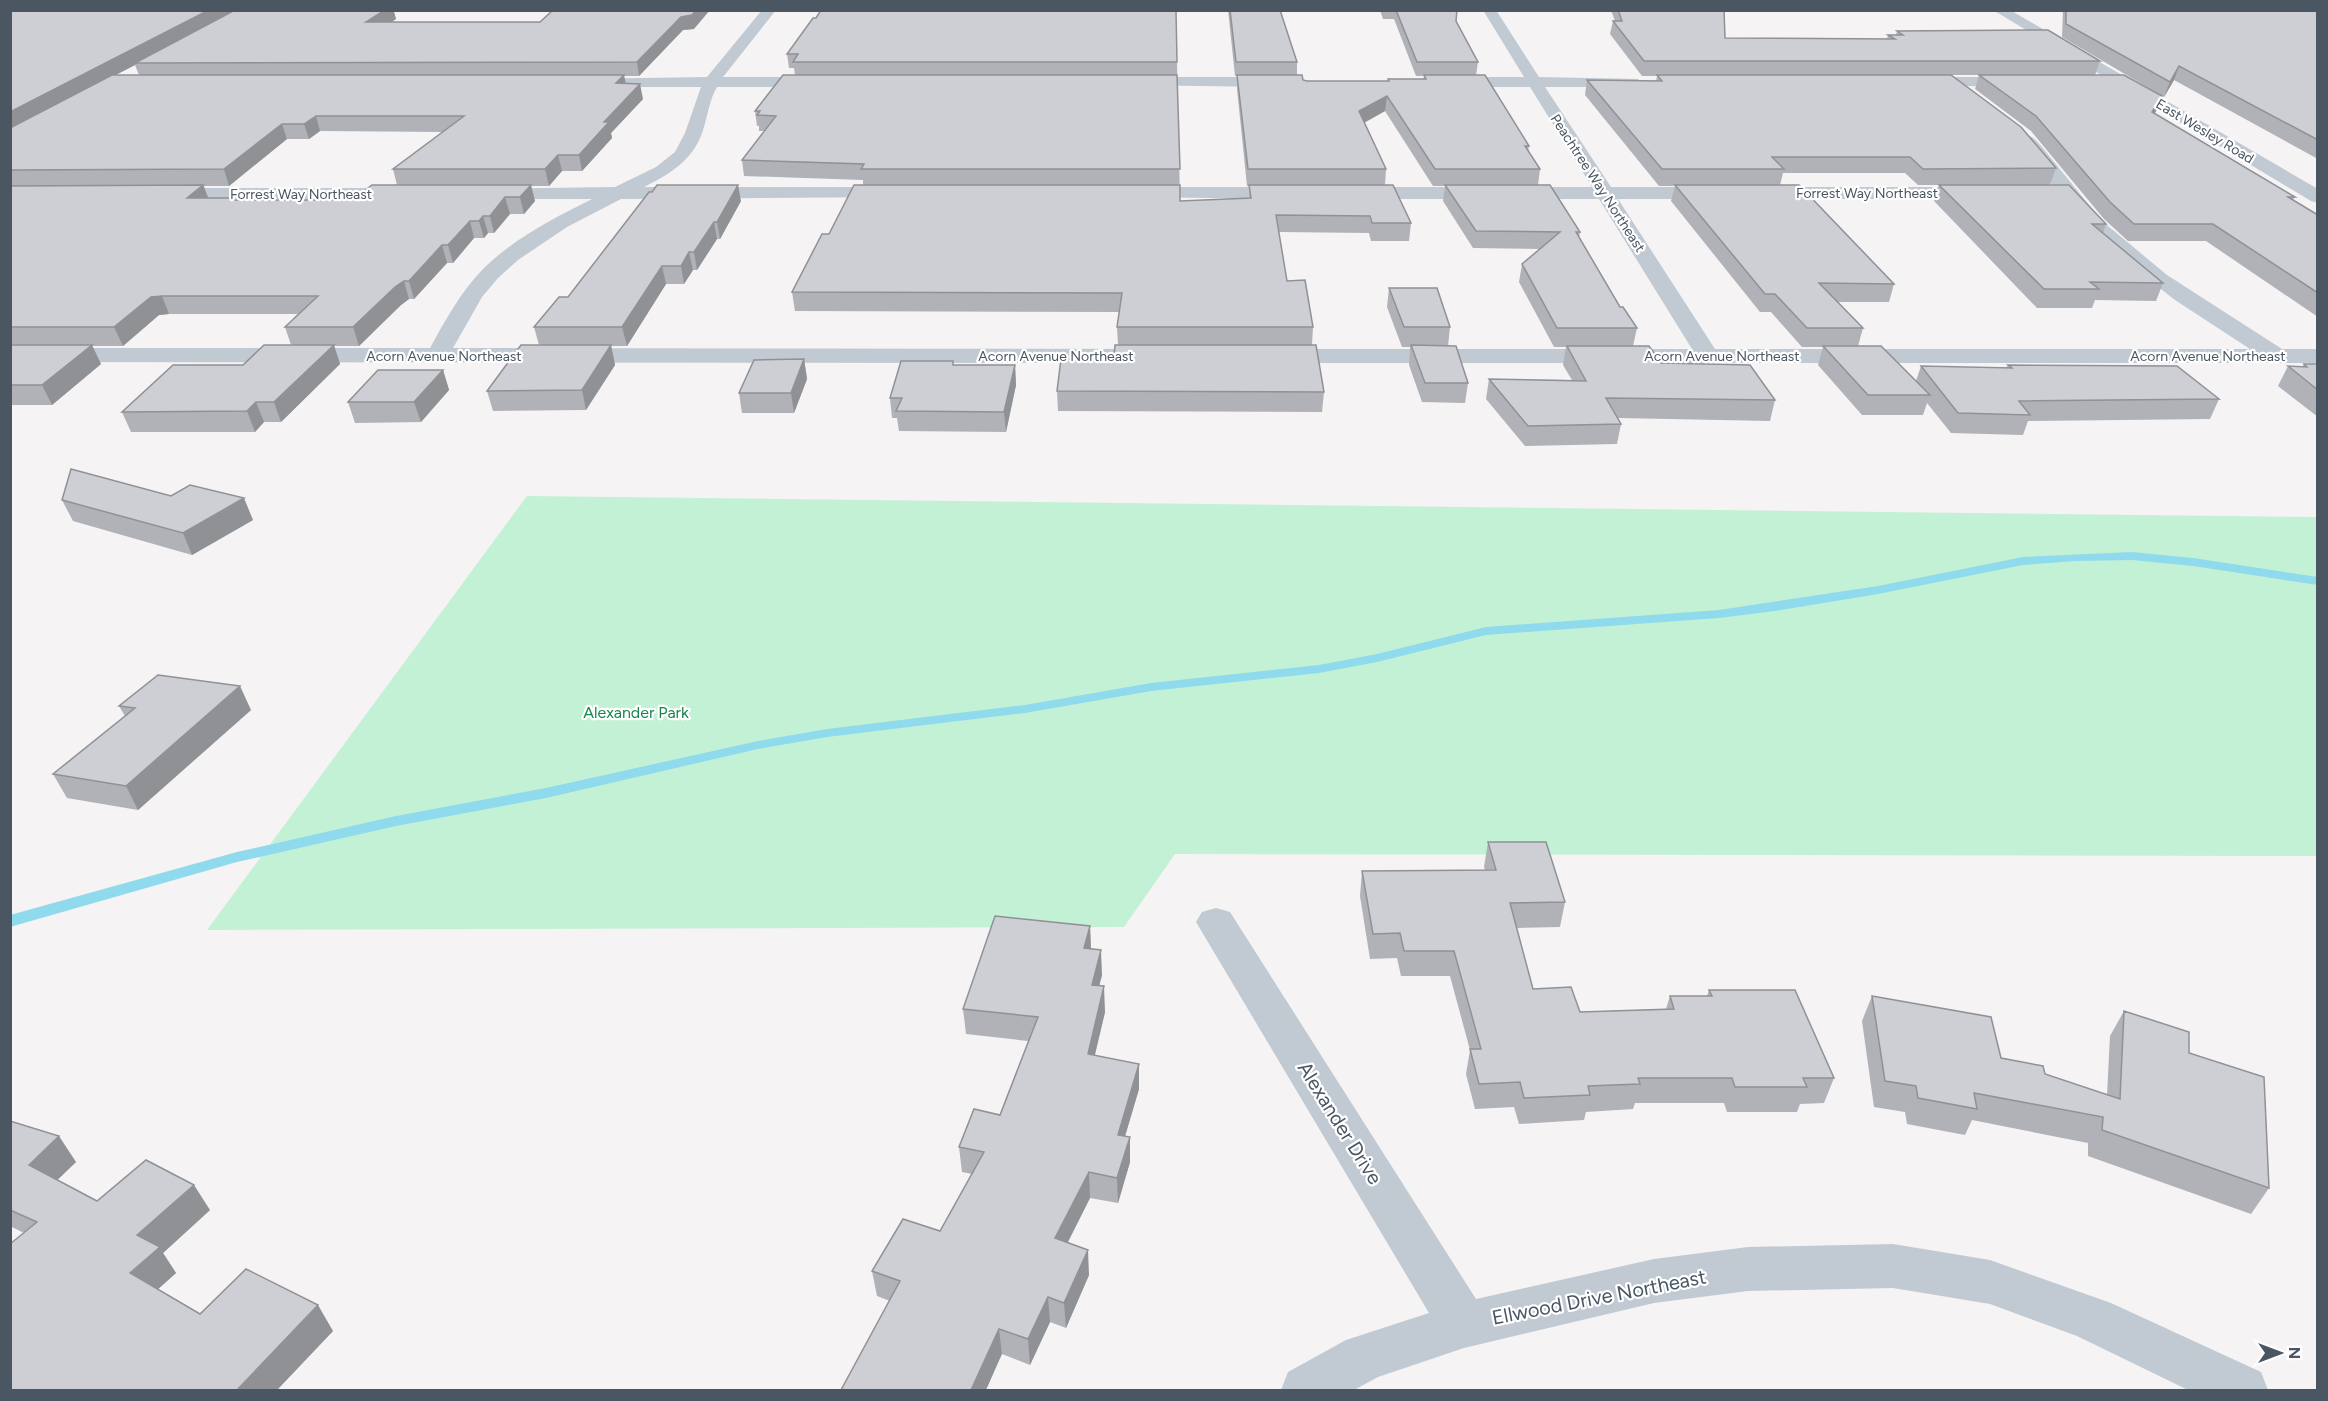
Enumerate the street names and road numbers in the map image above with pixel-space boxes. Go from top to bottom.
street label: East Wesley Road [2153,95,2257,167]
street label: Peachtree Way Northeast [1547,111,1649,255]
street label: Forrest Way Northeast [1796,185,1938,202]
street label: Forrest Way Northeast [230,186,372,203]
street label: Acorn Avenue Northeast [366,348,522,365]
street label: Acorn Avenue Northeast [978,348,1134,365]
street label: Acorn Avenue Northeast [1644,348,1800,365]
street label: Acorn Avenue Northeast [2130,348,2286,365]
street label: Alexander Drive [1293,1057,1387,1189]
street label: Ellwood Drive Northeast [1490,1264,1708,1330]

